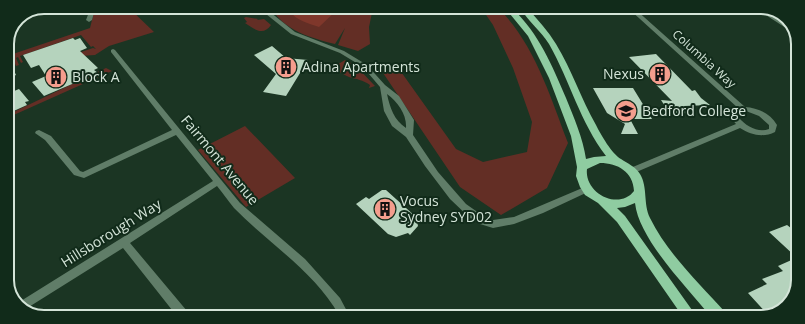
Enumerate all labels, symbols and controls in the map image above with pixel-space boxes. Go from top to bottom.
street label: Columbia Way [669,25,741,92]
building icon: Adina Apartments [273,54,299,80]
place label: Adina Apartments [302,57,420,76]
building icon: Nexus [647,61,673,87]
building icon: Block A [43,64,69,90]
place label: Nexus [603,64,644,83]
place label: Block A [72,67,120,86]
school or university icon: Bedford College [613,98,639,124]
place label: Bedford College [642,101,746,120]
street label: Fairmont Avenue [177,111,264,209]
place label: Vocus Sydney SYD02 [400,191,492,226]
street label: Hillsborough Way [57,194,165,271]
building icon: Vocus Sydney SYD02 [372,196,398,222]

